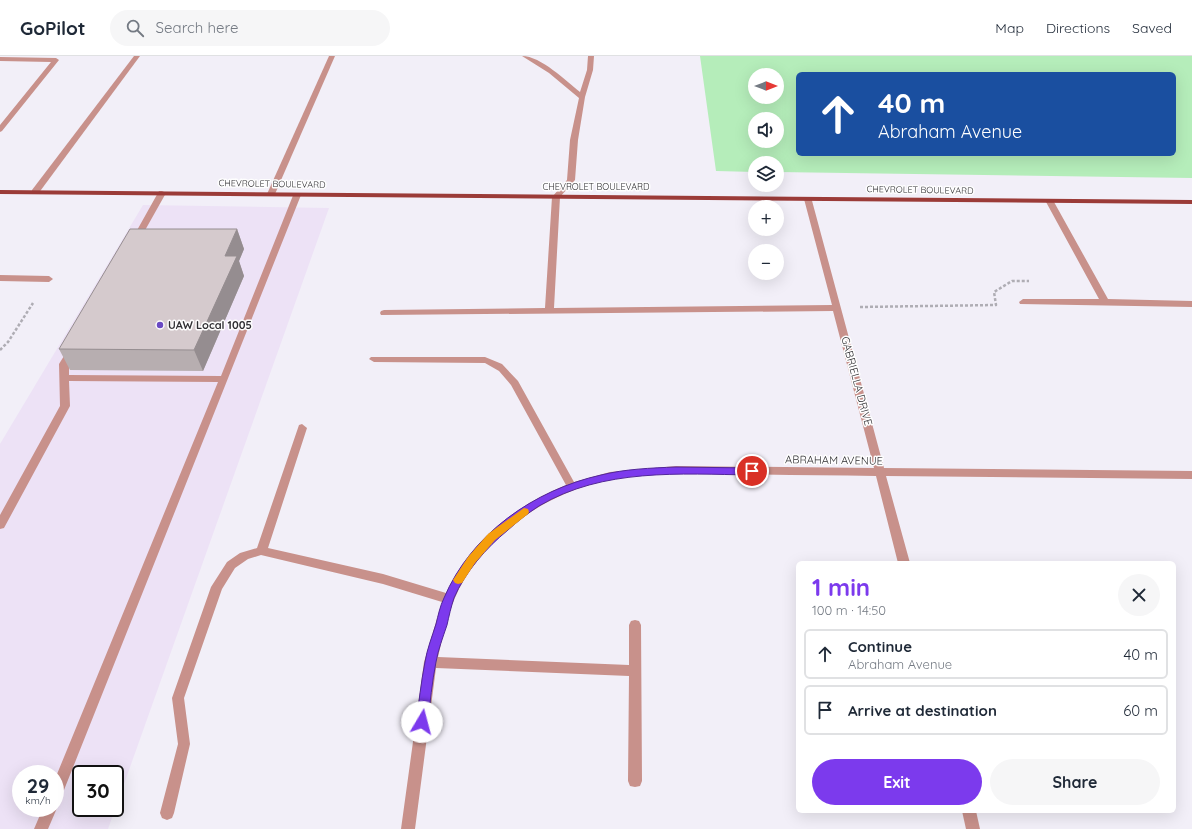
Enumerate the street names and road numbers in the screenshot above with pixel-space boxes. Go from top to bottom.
street label: CHEVROLET BOULEVARD [218,177,326,190]
street label: CHEVROLET BOULEVARD [542,181,650,192]
street label: CHEVROLET BOULEVARD [866,183,974,196]
street label: GABRIELLA DRIVE [838,335,876,427]
street label: ABRAHAM AVENUE [785,452,883,468]

